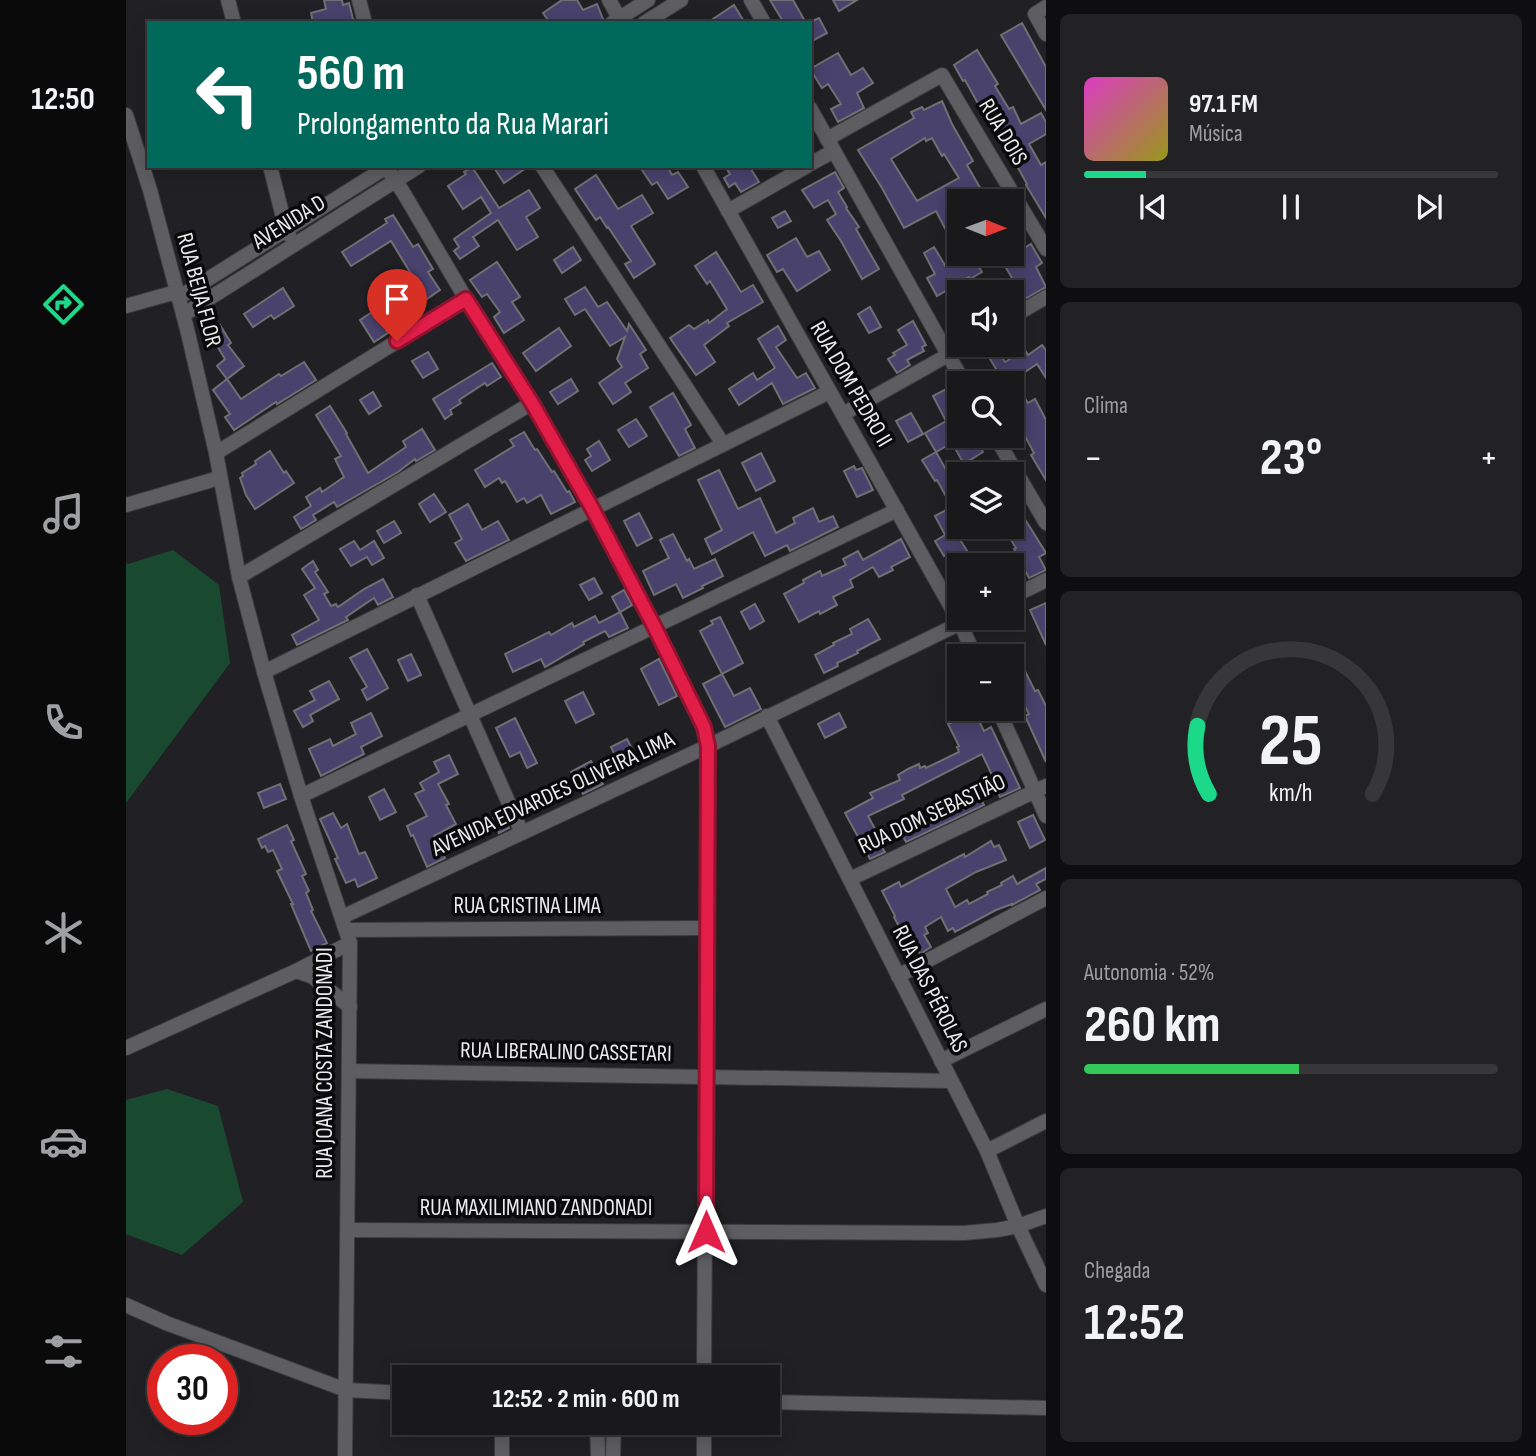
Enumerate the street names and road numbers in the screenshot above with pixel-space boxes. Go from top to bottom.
street label: RUA DOIS [972,94,1034,170]
street label: AVENIDA D [246,189,331,256]
street label: RUA BEIJA FLOR [170,230,228,350]
street label: RUA DOM PEDRO II [804,316,898,452]
street label: AVENIDA EDVARDES OLIVEIRA LIMA [426,725,679,863]
street label: RUA DOM SEBASTIÃO [854,768,1010,860]
street label: RUA CRISTINA LIMA [453,892,601,920]
street label: RUA DAS PÉROLAS [886,921,974,1057]
street label: RUA JOANA COSTA ZANDONADI [311,947,339,1179]
street label: RUA LIBERALINO CASSETARI [460,1036,672,1068]
street label: RUA MAXILIMIANO ZANDONADI [420,1194,652,1222]

